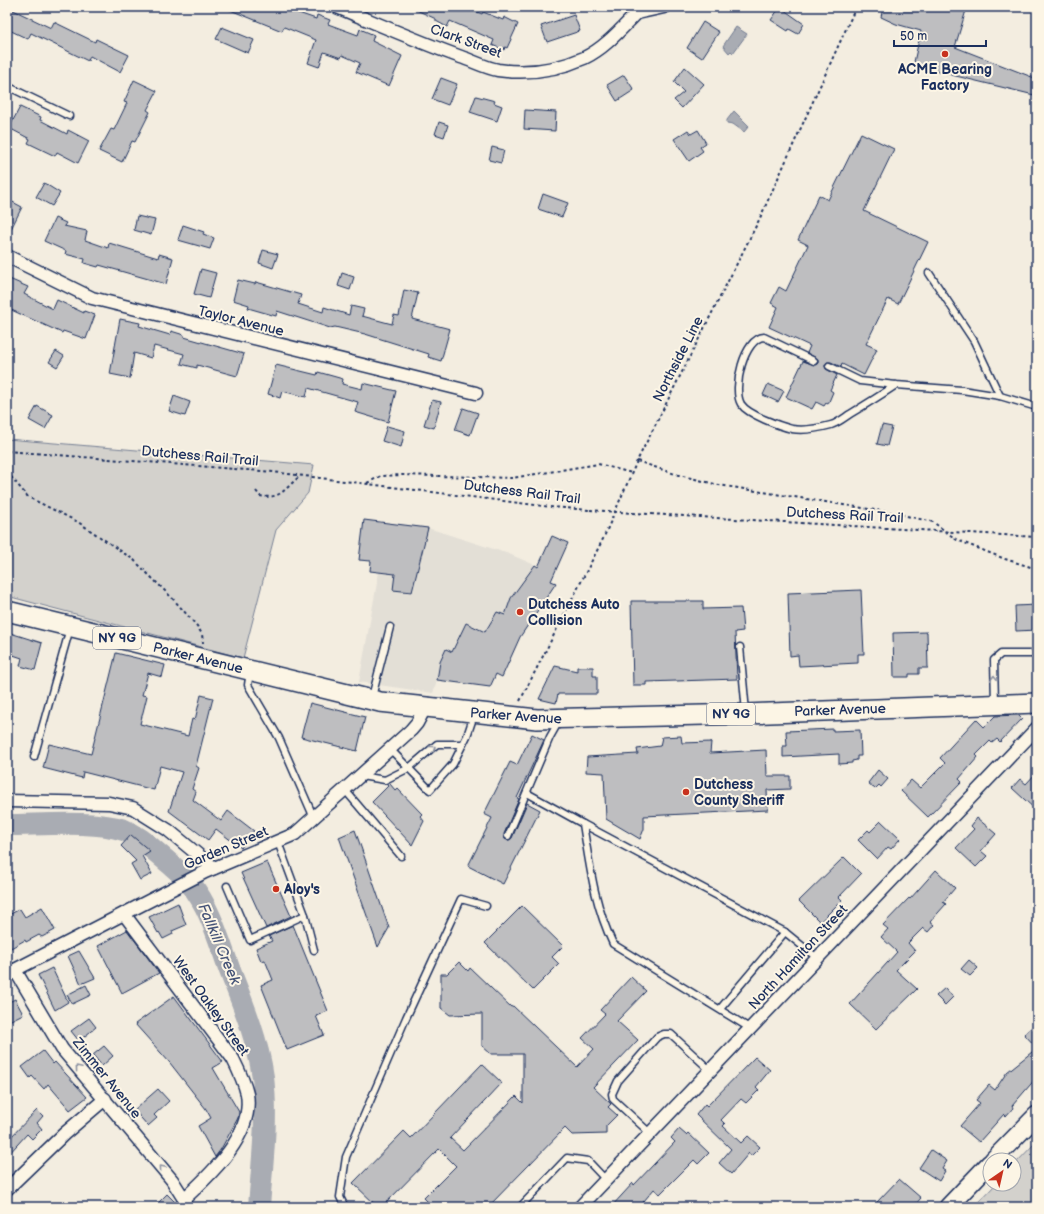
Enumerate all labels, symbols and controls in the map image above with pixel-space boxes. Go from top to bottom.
street label: Clark Street [428,20,505,62]
scale bar [894,22,986,48]
text: 50 m [900,29,927,44]
marker: ACME Bearing Factory [940,49,950,59]
place label: ACME Bearing Factory [897,61,992,94]
street label: Taylor Avenue [196,302,286,340]
street label: Northside Line [649,313,707,405]
street label: Dutchess Rail Trail [141,442,259,470]
street label: Dutchess Rail Trail [463,476,581,508]
street label: Dutchess Rail Trail [786,503,904,527]
place label: Dutchess Auto Collision [528,596,620,629]
marker: Dutchess Auto Collision [515,607,525,617]
road number: NY 9G [93,627,141,649]
street label: Parker Avenue [151,639,245,677]
one-way arrow [990,675,998,681]
street label: Parker Avenue [794,700,886,720]
road number: NY 9G [707,703,755,725]
street label: Parker Avenue [470,704,562,728]
one-way arrow [429,746,436,753]
place label: Dutchess County Sheriff [694,776,785,809]
marker: Dutchess County Sheriff [681,787,691,797]
street label: Garden Street [182,822,271,873]
place label: Aloy's [283,881,320,898]
marker: Aloy's [271,884,281,894]
water label: Fallkill Creek [193,900,245,988]
street label: North Hamilton Street [745,900,852,1013]
street label: West Oakley Street [169,953,253,1060]
street label: Zimmer Avenue [69,1033,145,1122]
one-way arrow [76,1065,83,1073]
north arrow [982,1152,1022,1192]
text: N [1000,1156,1014,1172]
one-way arrow [159,1165,166,1172]

